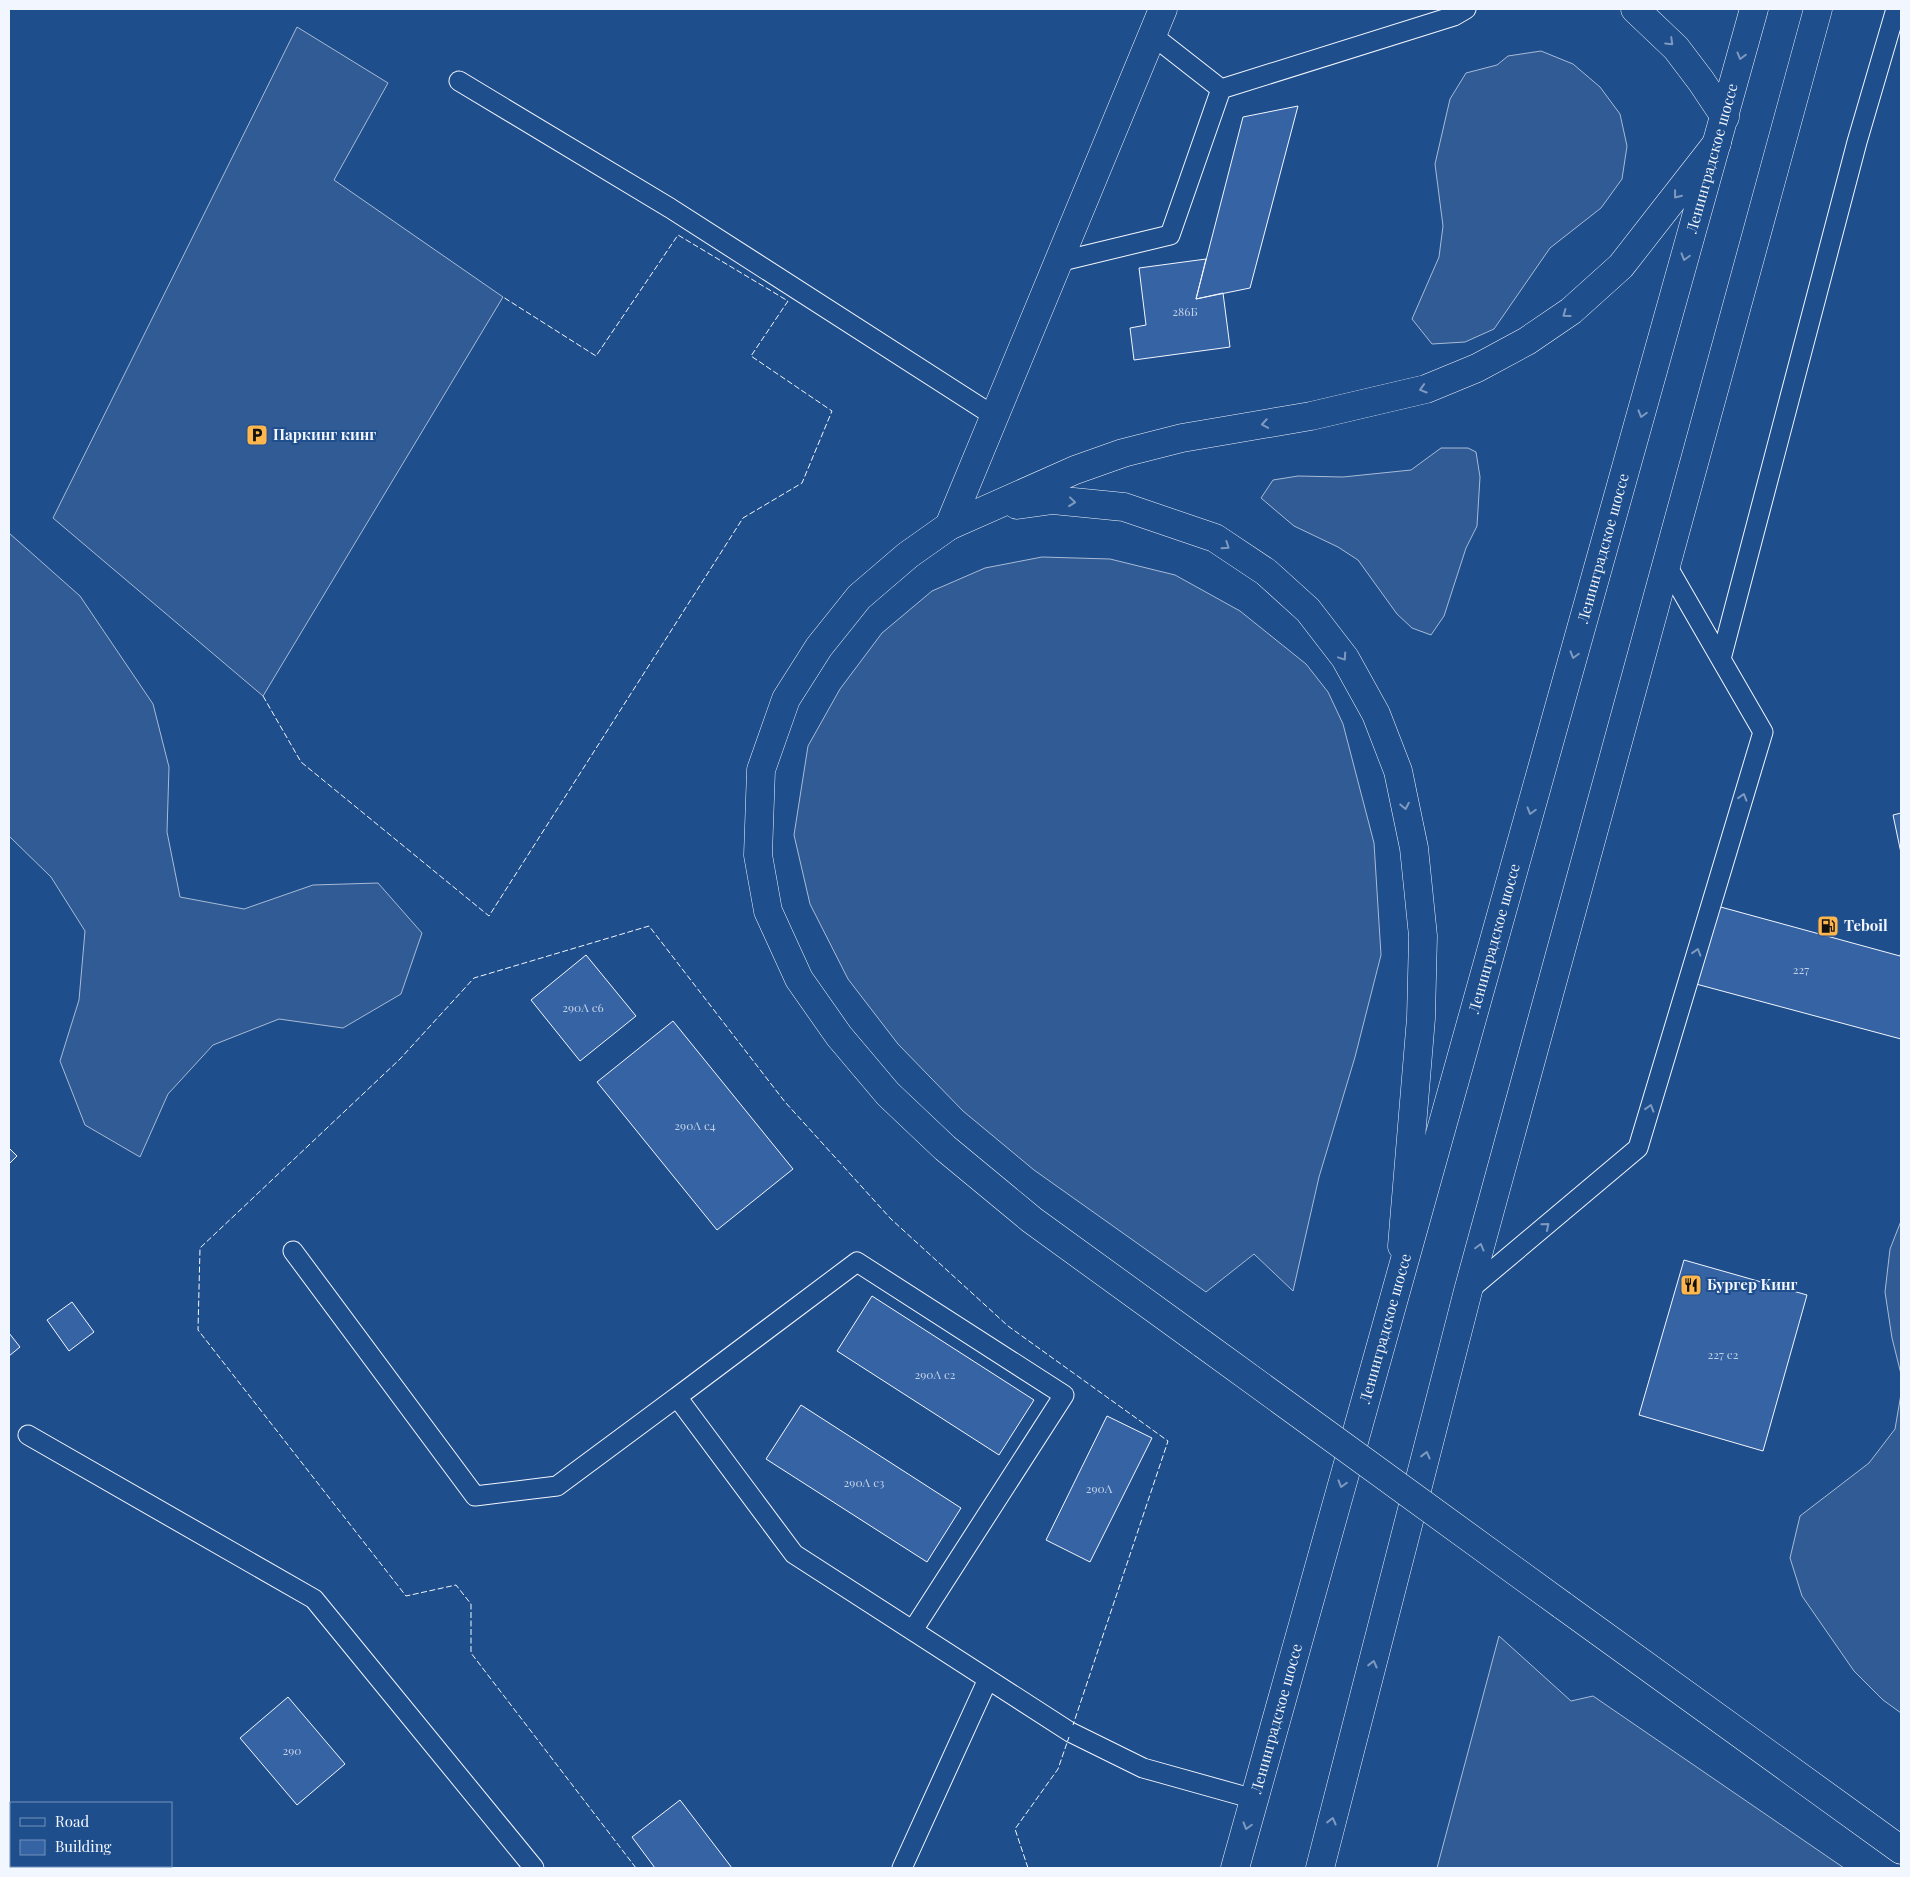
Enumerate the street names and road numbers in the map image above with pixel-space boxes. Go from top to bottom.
street label: Ленинградское шоссе [1681,81,1742,236]
street label: Ленинградское шоссе [1572,471,1633,626]
street label: Ленинградское шоссе [1463,861,1524,1016]
street label: Ленинградское шоссе [1354,1251,1415,1407]
street label: Ленинградское шоссе [1245,1641,1306,1797]

